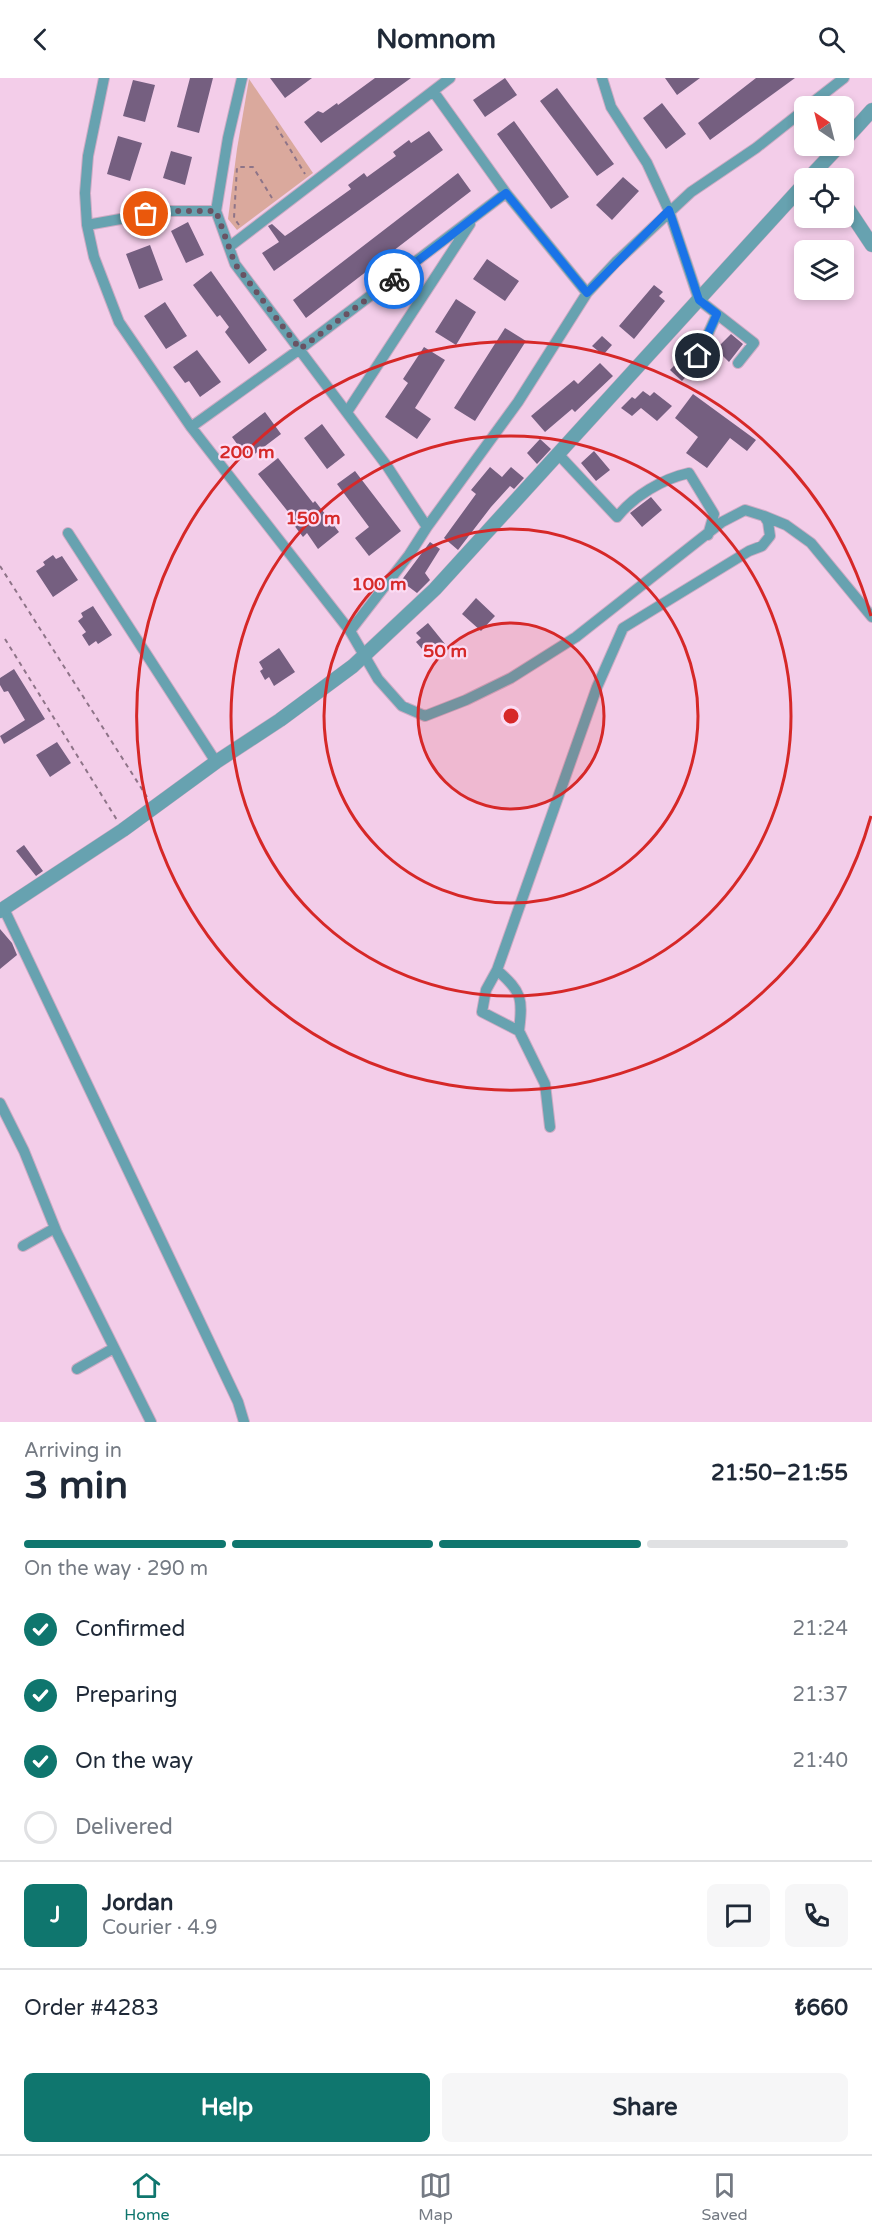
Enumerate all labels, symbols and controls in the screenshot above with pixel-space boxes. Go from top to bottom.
icon: back [24,23,57,56]
text: Nomnom [376,23,496,56]
icon: search [815,23,848,56]
north arrow [794,96,854,156]
map controls [794,96,854,300]
button: locate [794,168,854,228]
pin [120,188,171,239]
icon: bag [129,197,162,230]
button: layers [794,240,854,300]
courier [364,249,424,309]
icon: bike [378,263,411,296]
pin [672,330,723,381]
icon: home [681,339,714,372]
text: 200 m [219,441,275,463]
text: 150 m [285,507,341,529]
text: 100 m [351,573,407,595]
text: 50 m [423,640,467,662]
centre of rings [501,706,521,726]
text: Arriving in [24,1439,122,1463]
text: 21:50–21:55 [711,1460,848,1486]
text: 3 min [24,1462,128,1509]
text: On the way · 290 m [24,1557,208,1581]
icon: check [24,1613,57,1646]
text: Confirmed [75,1616,185,1642]
text: 21:24 [793,1617,848,1641]
icon: check [24,1679,57,1712]
text: Preparing [75,1682,178,1708]
text: 21:37 [793,1683,848,1707]
icon: check [24,1745,57,1778]
text: On the way [75,1748,193,1774]
text: 21:40 [793,1749,848,1773]
text: Delivered [75,1814,173,1840]
button: chat [707,1884,770,1947]
button: phone [785,1884,848,1947]
text: Jordan [102,1890,173,1916]
text: J [50,1902,61,1928]
text: Courier · 4.9 [102,1916,217,1940]
text: Order #4283 [24,1995,159,2021]
text: ₺660 [795,1995,848,2021]
button: Help [24,2073,430,2142]
button: Share [442,2073,848,2142]
tab: Home [124,2169,170,2225]
tab: Map [418,2169,453,2225]
tab: Saved [701,2169,748,2225]

